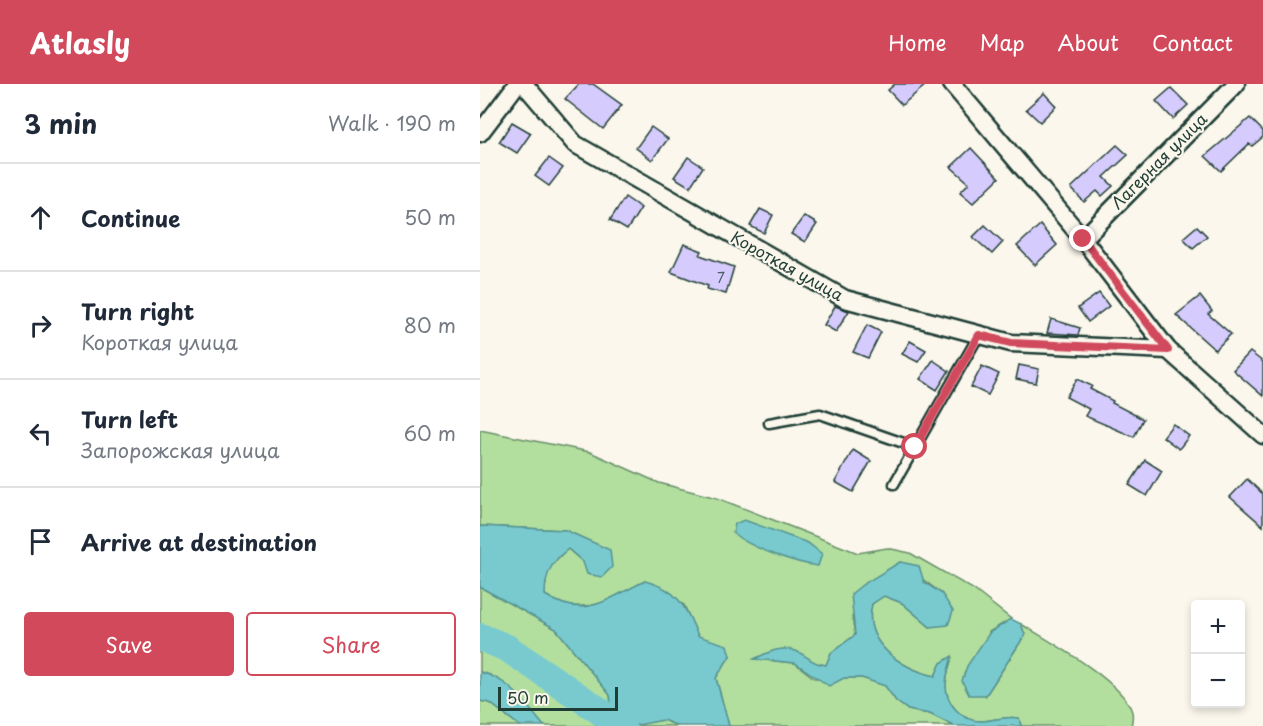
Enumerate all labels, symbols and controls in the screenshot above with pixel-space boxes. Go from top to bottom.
text: Atlasly [30,21,130,64]
text: Home [888,26,947,58]
text: Map [980,26,1025,58]
text: About [1058,26,1119,58]
text: Contact [1152,26,1233,58]
text: 3 min [24,104,97,143]
street label: Лагерная улица [1105,107,1212,214]
text: Walk · 190 m [328,108,456,138]
icon: ahead [24,201,57,234]
text: Continue [81,201,180,234]
text: 50 m [404,202,456,232]
street label: Короткая улица [727,224,848,306]
route end [1069,225,1095,251]
house number: 7 [717,267,725,288]
text: Turn right [81,294,194,327]
icon: right [24,309,57,342]
text: 80 m [404,310,456,340]
text: Короткая улица [81,327,238,357]
text: Turn left [81,402,178,435]
icon: left [24,417,57,450]
text: 60 m [404,418,456,448]
route start [901,433,927,459]
text: Запорожская улица [81,435,280,465]
icon: arrive [24,525,57,558]
text: Arrive at destination [81,525,317,558]
map controls [1191,600,1245,708]
button: + [1191,600,1245,654]
button: Save [24,612,234,676]
button: Share [246,612,456,676]
button: − [1191,654,1245,708]
scale bar [498,684,618,712]
text: 50 m [507,685,548,709]

